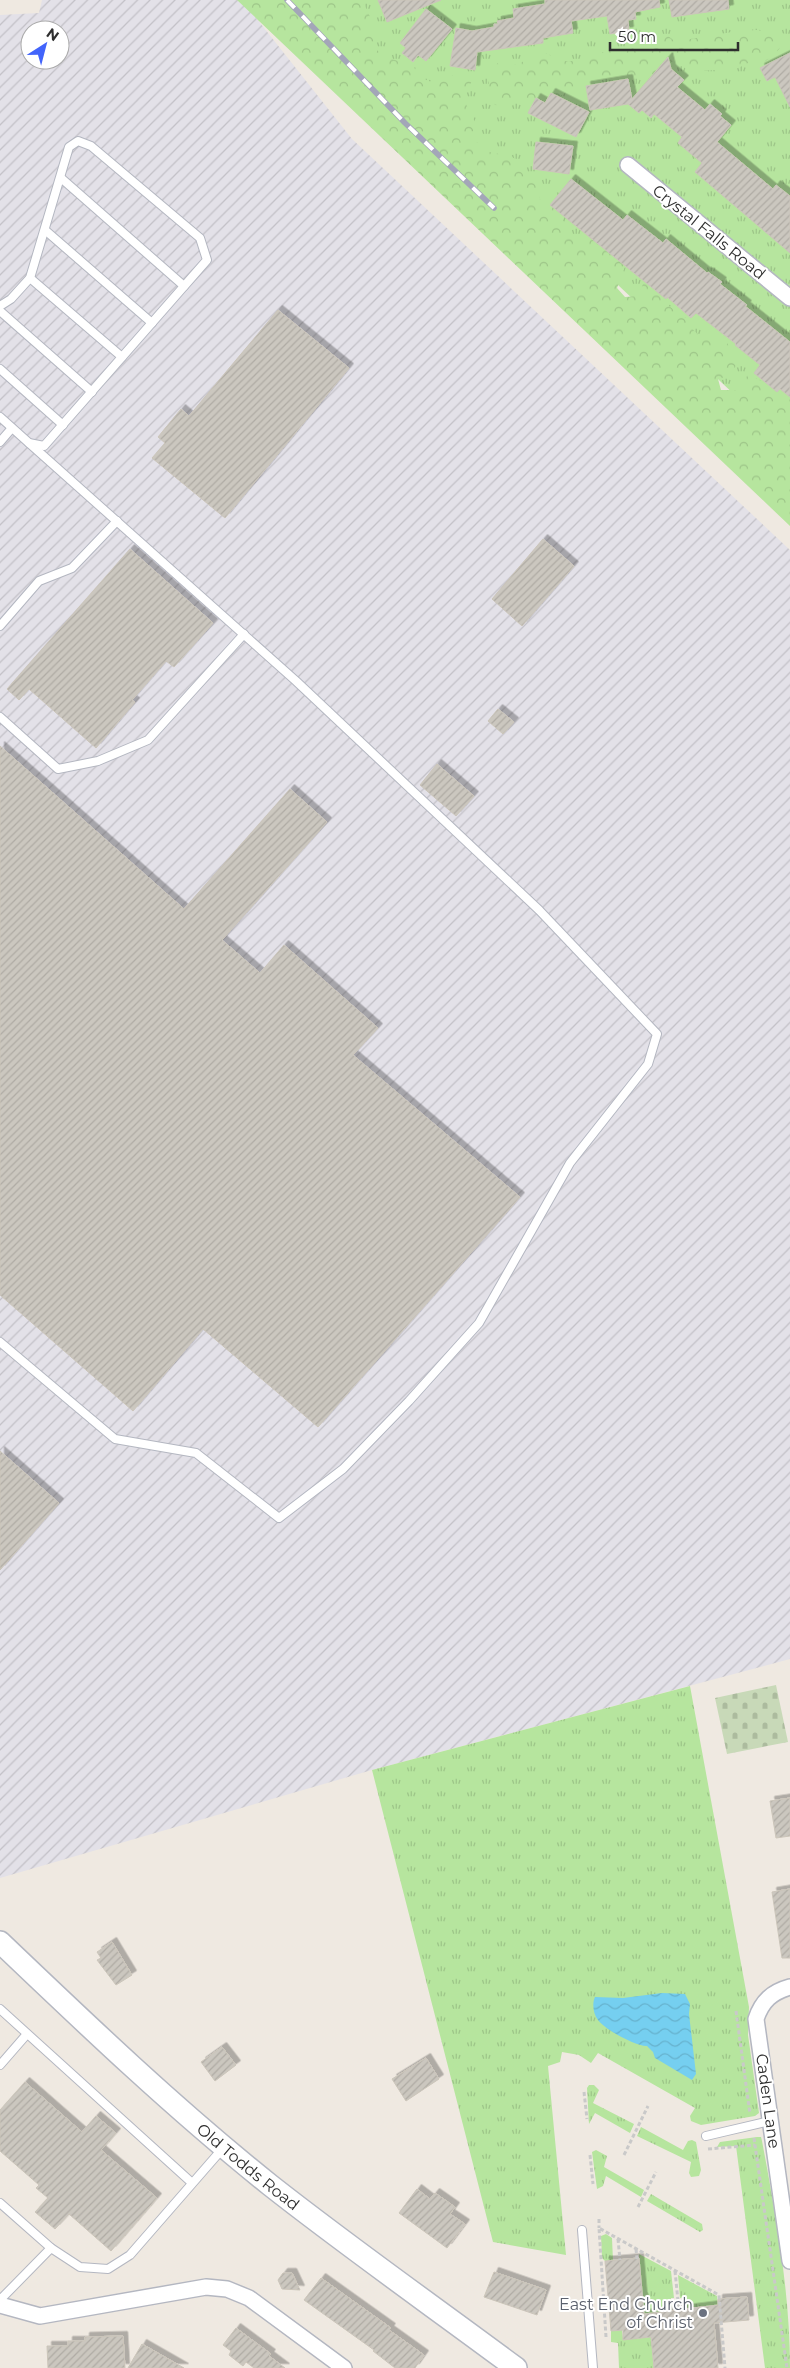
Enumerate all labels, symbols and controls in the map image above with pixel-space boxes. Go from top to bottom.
north arrow [20,20,70,70]
scale bar [610,20,738,52]
text: N [43,24,63,45]
text: 50 m [618,27,656,46]
street label: Crystal Falls Road [649,181,769,283]
street label: Caden Lane [752,2052,784,2150]
street label: Old Todds Road [193,2119,303,2214]
place label: East End Church of Christ [559,2295,693,2332]
marker: East End Church of Christ [697,2307,709,2319]

